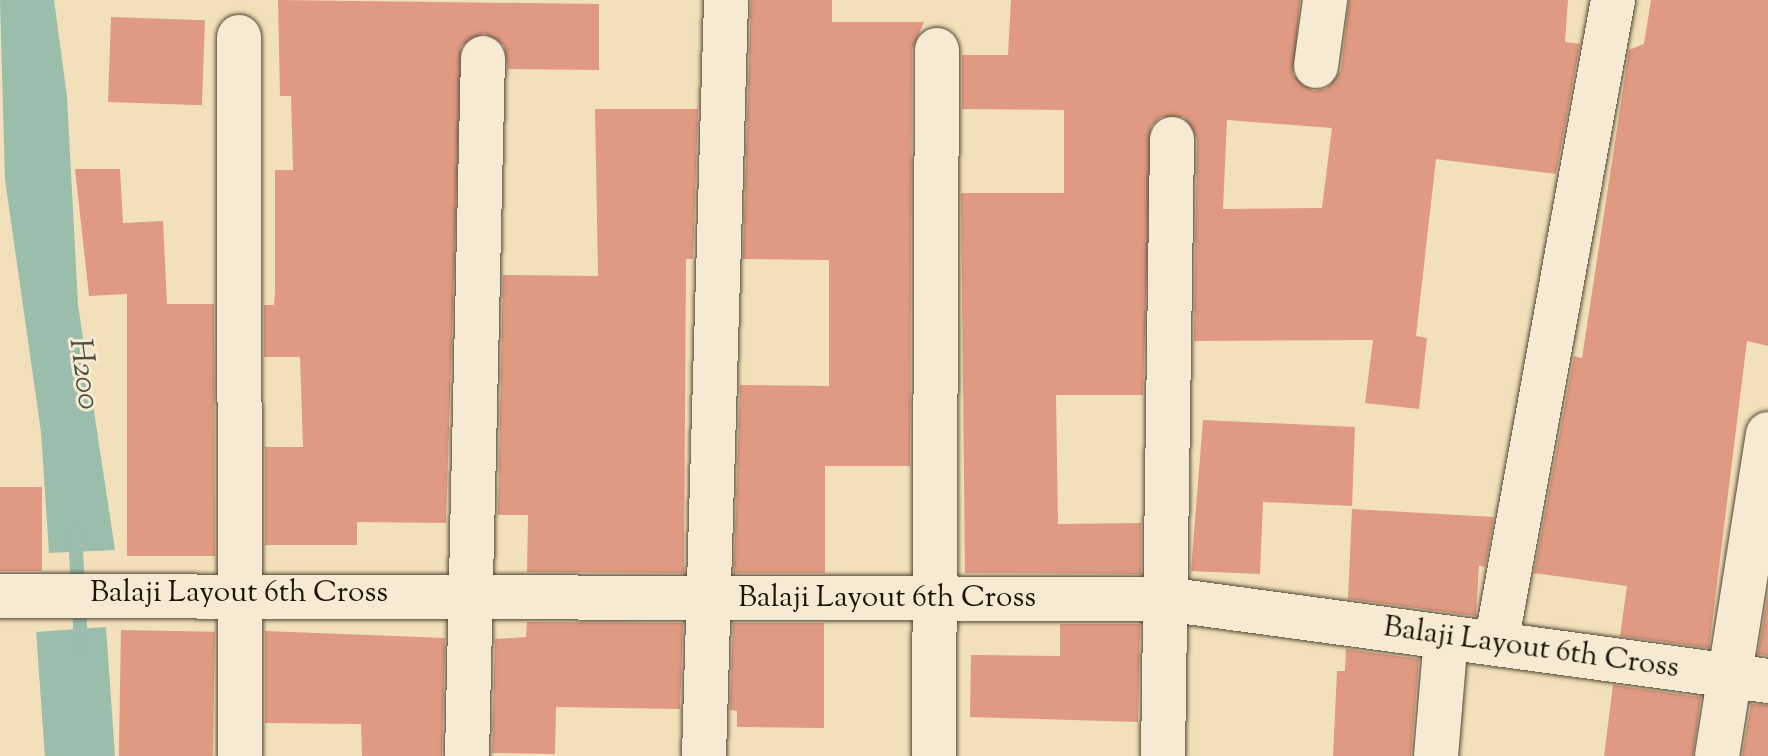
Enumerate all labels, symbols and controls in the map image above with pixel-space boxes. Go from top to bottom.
water label: H200 [59,336,107,412]
street label: Balaji Layout 6th Cross [90,576,388,612]
street label: Balaji Layout 6th Cross [738,581,1036,617]
street label: Balaji Layout 6th Cross [1381,610,1681,688]

